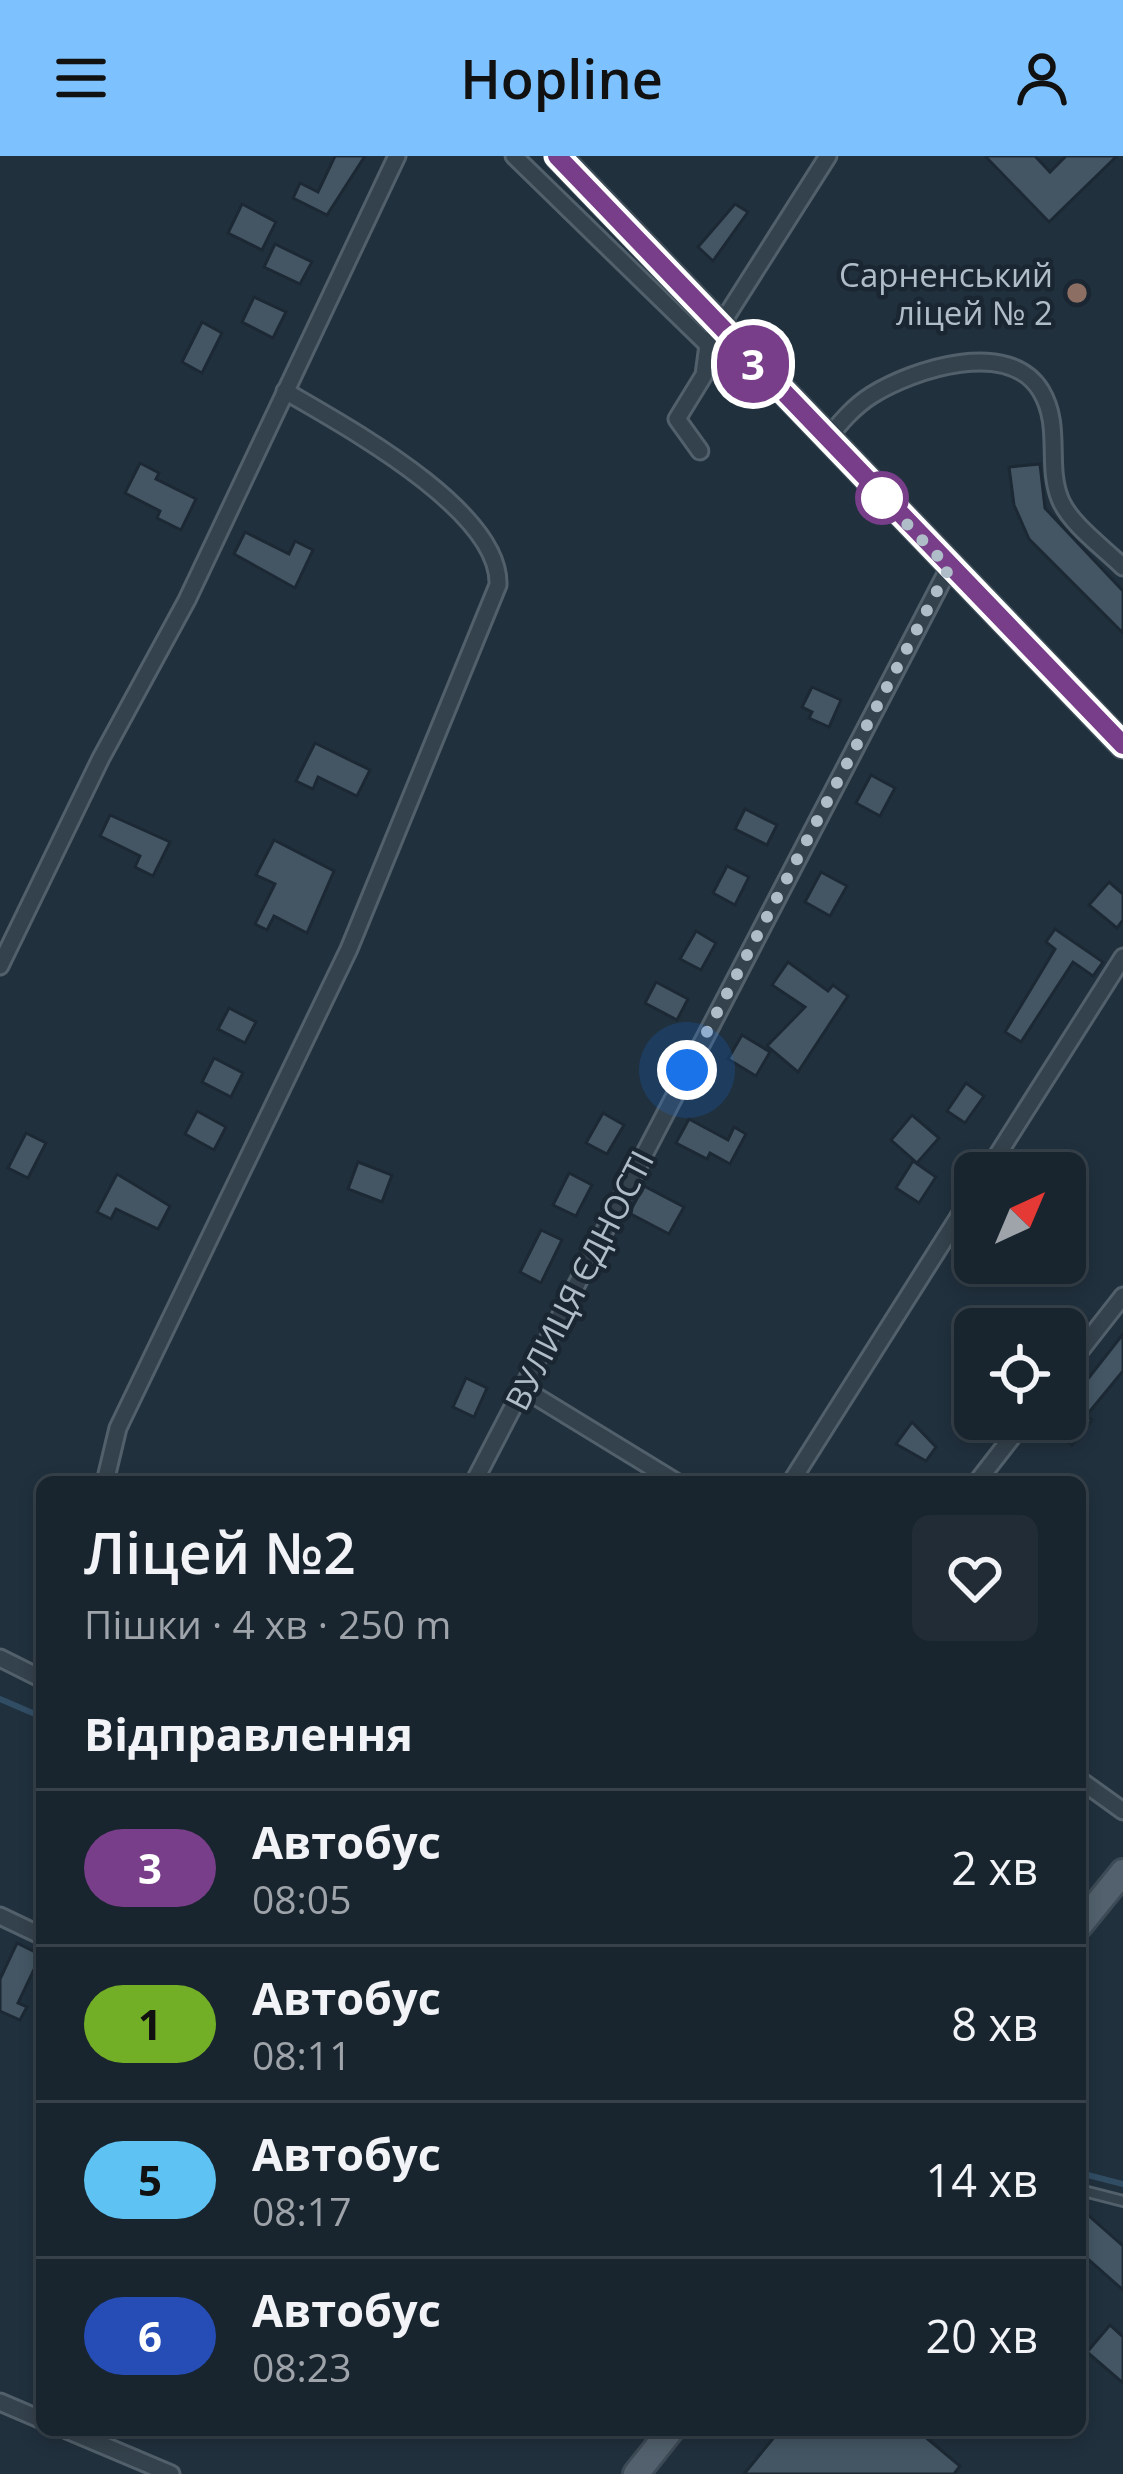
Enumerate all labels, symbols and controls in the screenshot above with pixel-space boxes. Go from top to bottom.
text: Hopline [460,41,663,115]
icon: menu [48,45,114,111]
icon: person [1009,45,1075,111]
place label: Сарненський ліцей № 2 [839,252,1053,335]
marker: Сарненський ліцей № 2 [1064,280,1090,306]
line badge: 3 [714,325,792,403]
text: 3 [741,335,765,392]
unlabelled marker [857,473,907,523]
your location [657,1040,717,1100]
street label: ВУЛИЦЯ ЄДНОСТІ [494,1143,664,1417]
north arrow [954,1152,1086,1284]
map controls [954,1152,1086,1440]
button: locate [954,1308,1086,1440]
text: Ліцей №2 [84,1513,356,1591]
button: heart [912,1515,1038,1641]
text: Пішки · 4 хв · 250 m [84,1597,451,1650]
text: Відправлення [84,1703,413,1764]
text: Автобус [252,1811,441,1872]
text: 2 хв [951,1837,1038,1898]
text: 3 [138,1839,162,1896]
text: 08:05 [252,1872,351,1925]
text: Автобус [252,1967,441,2028]
text: 8 хв [951,1993,1038,2054]
text: 1 [138,1995,162,2052]
text: 08:11 [252,2028,351,2081]
text: Автобус [252,2123,441,2184]
text: 14 хв [925,2149,1038,2210]
text: 5 [138,2151,162,2208]
text: 08:17 [252,2184,351,2237]
text: Автобус [252,2279,441,2340]
text: 20 хв [925,2305,1038,2366]
text: 6 [138,2307,162,2364]
text: 08:23 [252,2340,351,2393]

